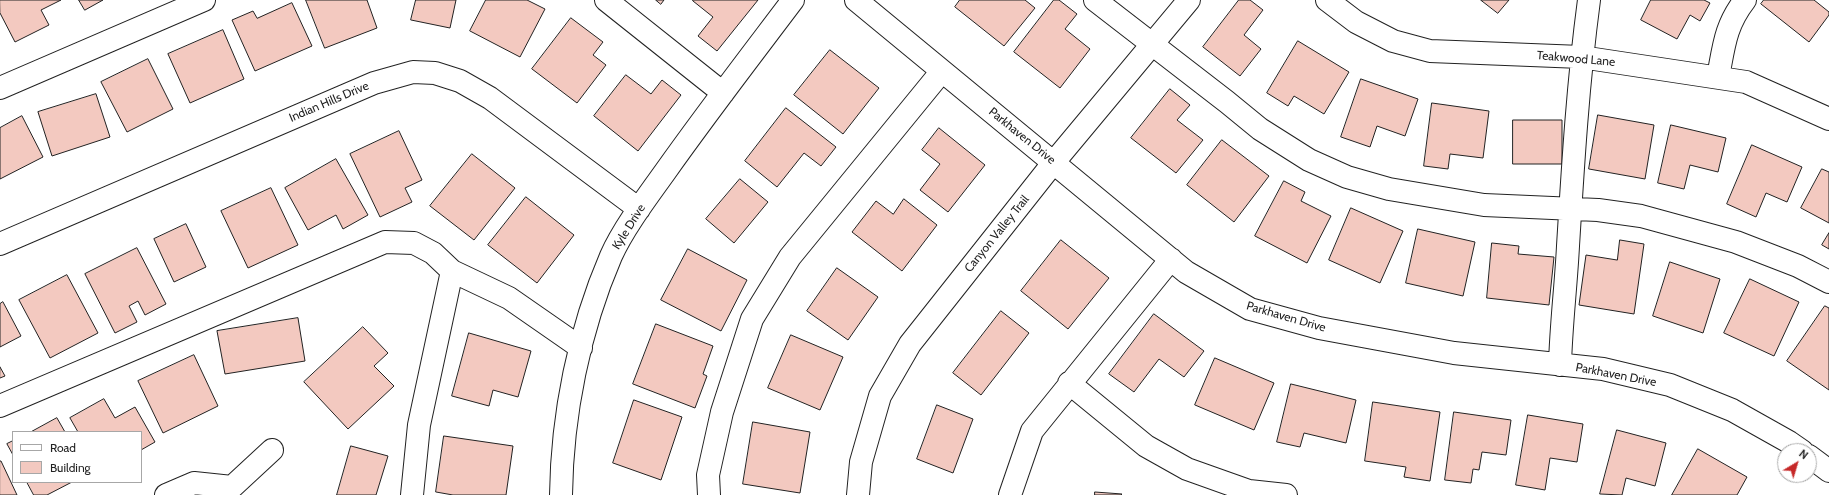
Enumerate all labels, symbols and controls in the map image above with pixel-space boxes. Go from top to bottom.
street label: Teakwood Lane [1536,48,1616,70]
street label: Indian Hills Drive [287,79,371,125]
street label: Parkhaven Drive [986,105,1058,167]
street label: Canyon Valley Trail [962,193,1032,275]
street label: Kyle Drive [609,202,649,252]
street label: Parkhaven Drive [1245,299,1327,335]
street label: Parkhaven Drive [1574,360,1658,390]
legend [12,431,142,483]
text: Road [50,440,76,455]
north arrow [1777,443,1817,483]
text: N [1796,446,1811,462]
text: Building [50,460,91,475]

